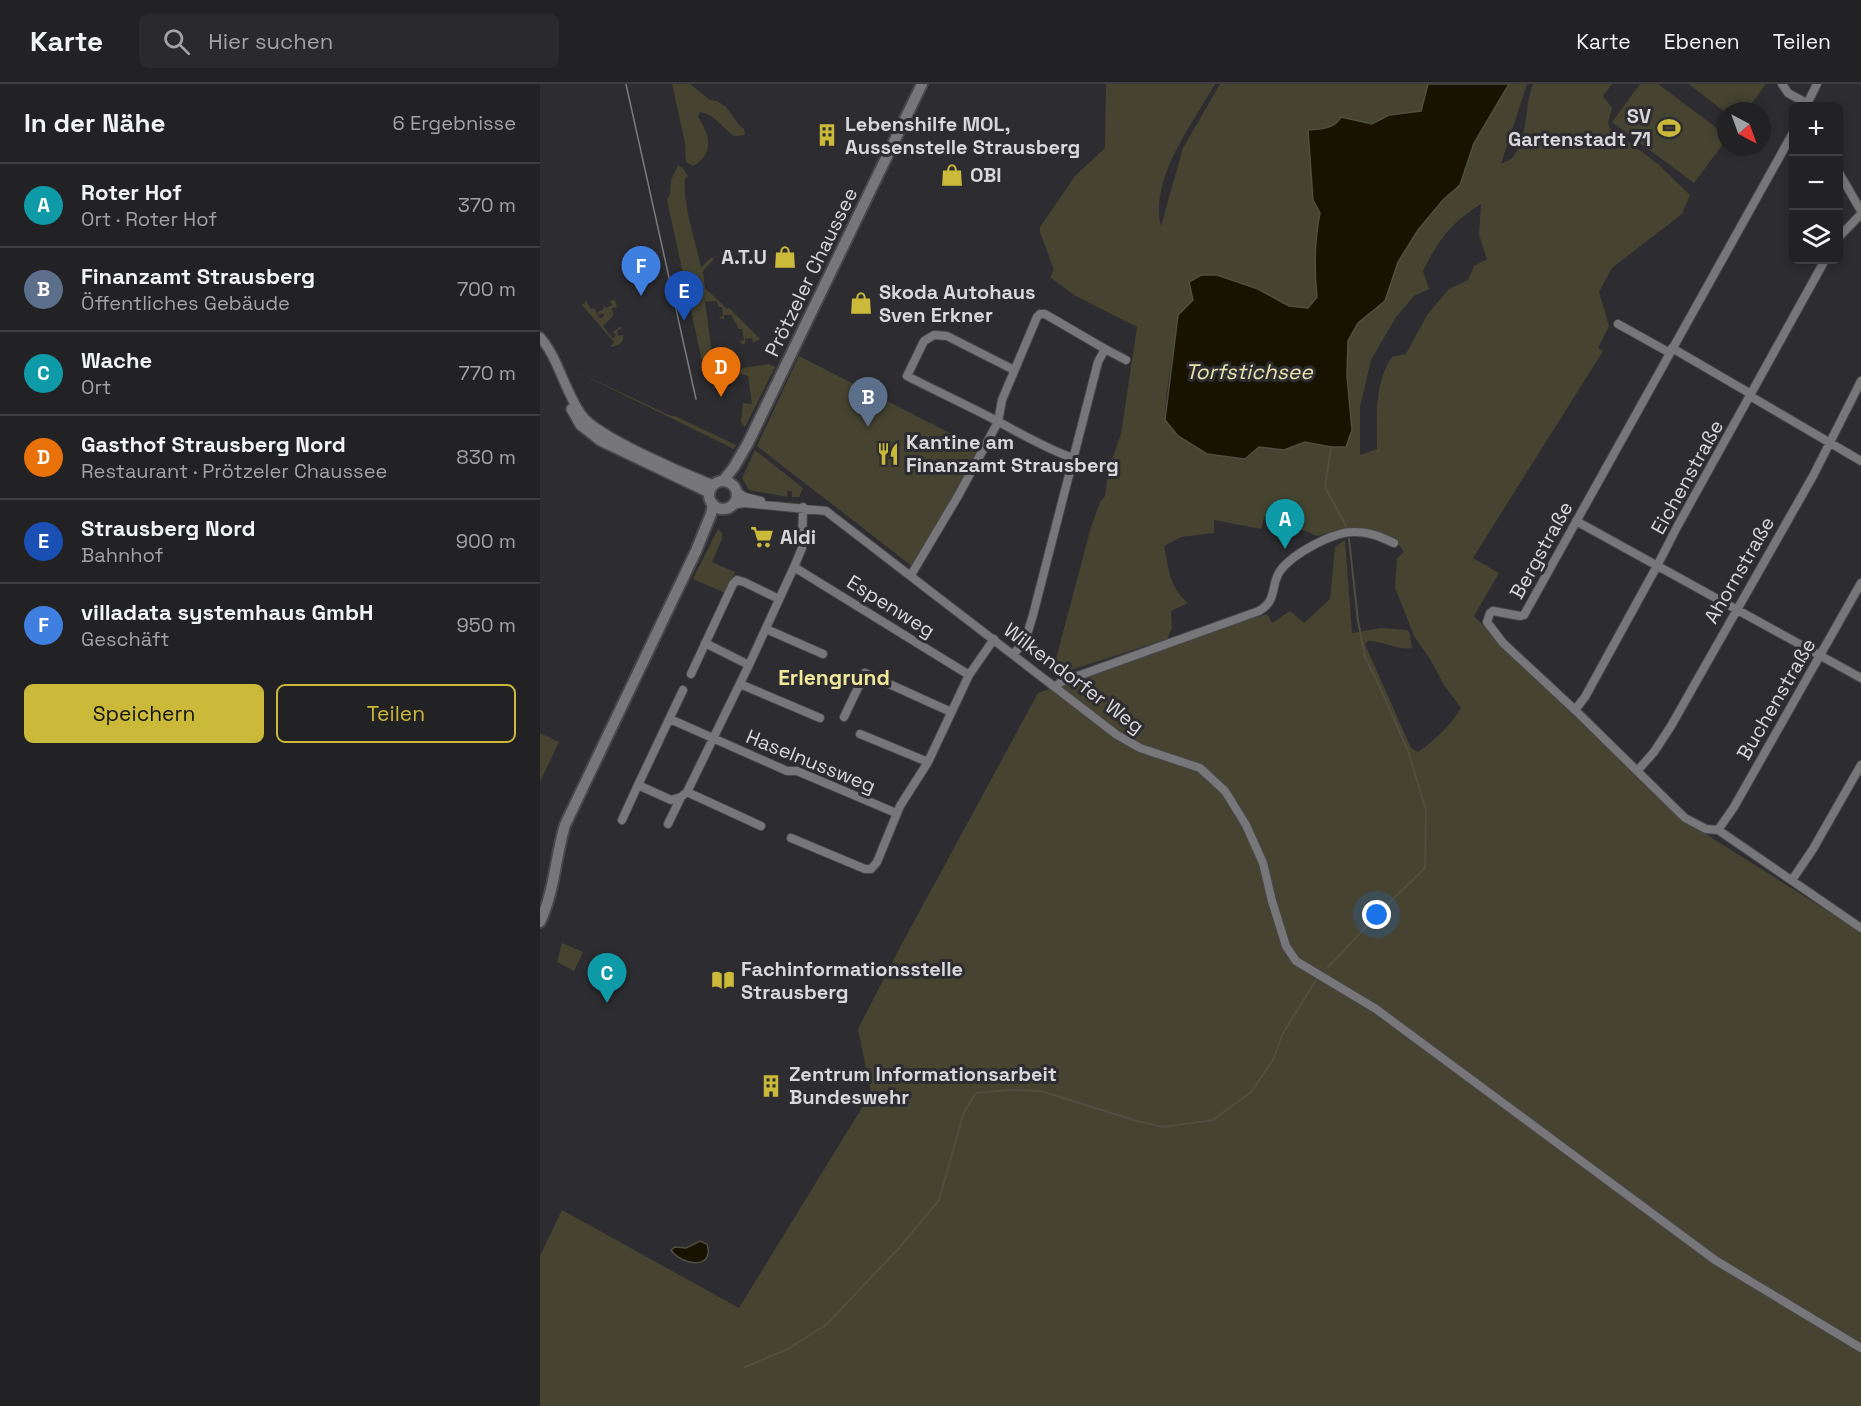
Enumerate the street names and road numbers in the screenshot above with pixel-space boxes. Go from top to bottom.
street label: Prötzeler Chaussee [759,183,863,361]
street label: Eichenstraße [1645,415,1729,539]
street label: Bergstraße [1504,497,1578,603]
street label: Ahornstraße [1698,512,1780,628]
street label: Espenweg [842,569,940,643]
street label: Wilkendorfer Weg [999,617,1149,739]
street label: Buchenstraße [1731,633,1821,765]
street label: Haselnussweg [742,723,880,799]

